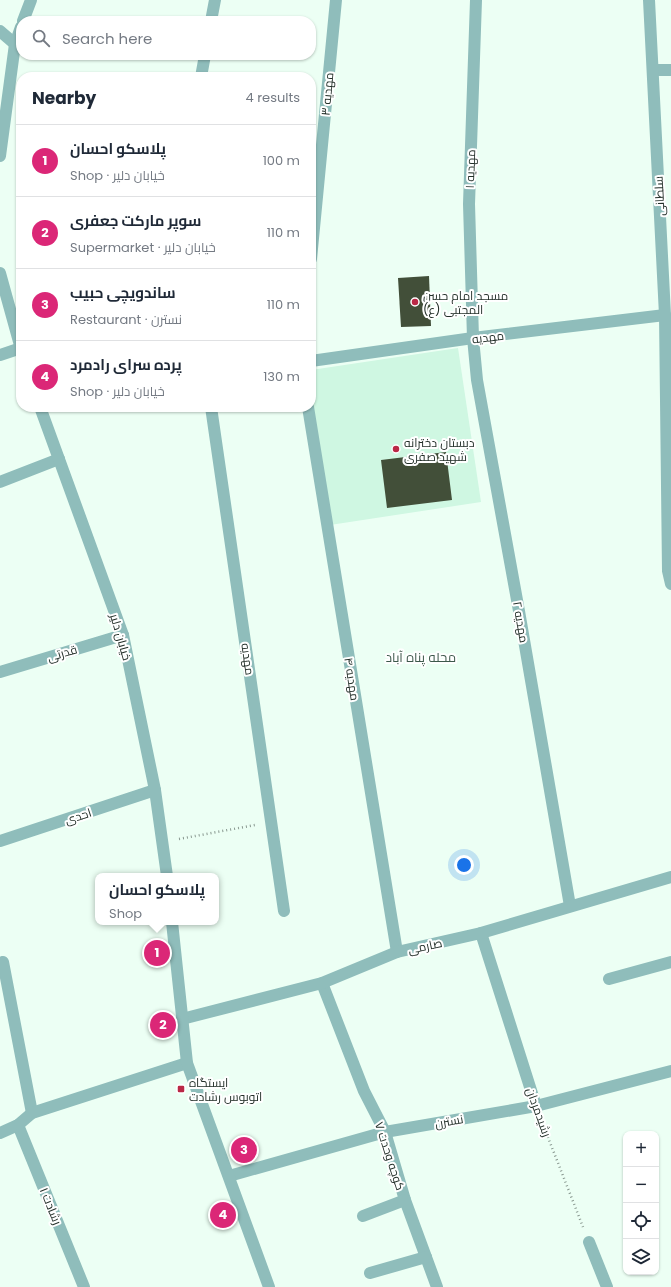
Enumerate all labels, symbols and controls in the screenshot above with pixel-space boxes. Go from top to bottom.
search box [16,16,316,60]
icon: search [30,27,52,49]
text: Search here [62,28,152,49]
street label: مهدیه ۳ [317,72,337,116]
text: Nearby [32,86,96,110]
text: 4 results [246,88,300,107]
text: پلاسکو احسان [70,138,166,159]
street label: مهدیه ۱ [461,149,479,189]
text: 1 [43,151,47,170]
text: 100 m [263,151,300,170]
text: Shop · خیابان دلیر [70,166,165,185]
street label: سلطانی [649,176,669,216]
text: سوپر مارکت جعفری [70,210,201,231]
text: 2 [41,223,49,242]
text: 110 m [267,223,300,242]
text: Supermarket · خیابان دلیر [70,238,216,257]
text: ساندویچی حبیب [70,282,176,303]
place label: مسجد امام حسن المجتبی (ع) [423,287,508,318]
text: 3 [41,295,49,314]
text: 110 m [267,295,300,314]
marker: مسجد امام حسن المجتبی (ع) [410,297,420,307]
text: Restaurant · نسترن [70,310,182,329]
street label: مهدیه [471,327,505,347]
text: پرده سرای رادمرد [70,354,182,375]
text: 4 [41,367,49,386]
text: 130 m [263,367,300,386]
text: Shop · خیابان دلیر [70,382,165,401]
place label: دبستان دخترانه شهید صفری [404,434,475,465]
marker: دبستان دخترانه شهید صفری [391,444,401,454]
street label: مهدیه ۲ [509,600,533,644]
street label: خیابان دلیر [106,611,136,662]
street label: قدرتی [45,640,79,666]
street label: مهدیه [237,642,259,676]
district label: محله پناه آباد [386,648,456,667]
street label: مهدیه ۴ [340,656,364,702]
street label: احدی [63,804,93,828]
your location [454,855,474,875]
popup [95,873,219,925]
text: پلاسکو احسان [109,879,205,900]
text: Shop [109,904,142,923]
street label: صارمی [406,934,444,958]
pin: 1 [144,938,170,968]
pin: 2 [150,1010,176,1040]
place label: ایستگاه اتوبوس رشادت [189,1074,262,1105]
marker: ایستگاه اتوبوس رشادت [176,1084,186,1094]
street label: رشیدمردان [522,1085,556,1139]
street label: نسترن [433,1110,465,1132]
street label: کوچه وحدت ۷ [370,1120,409,1193]
map controls [623,1131,659,1275]
button: + [623,1131,659,1167]
pin: 3 [231,1135,257,1165]
button: − [623,1167,659,1203]
street label: رشادت ۱ [36,1185,66,1227]
pin: 4 [210,1200,236,1230]
button: locate [623,1203,659,1239]
button: layers [623,1239,659,1275]

